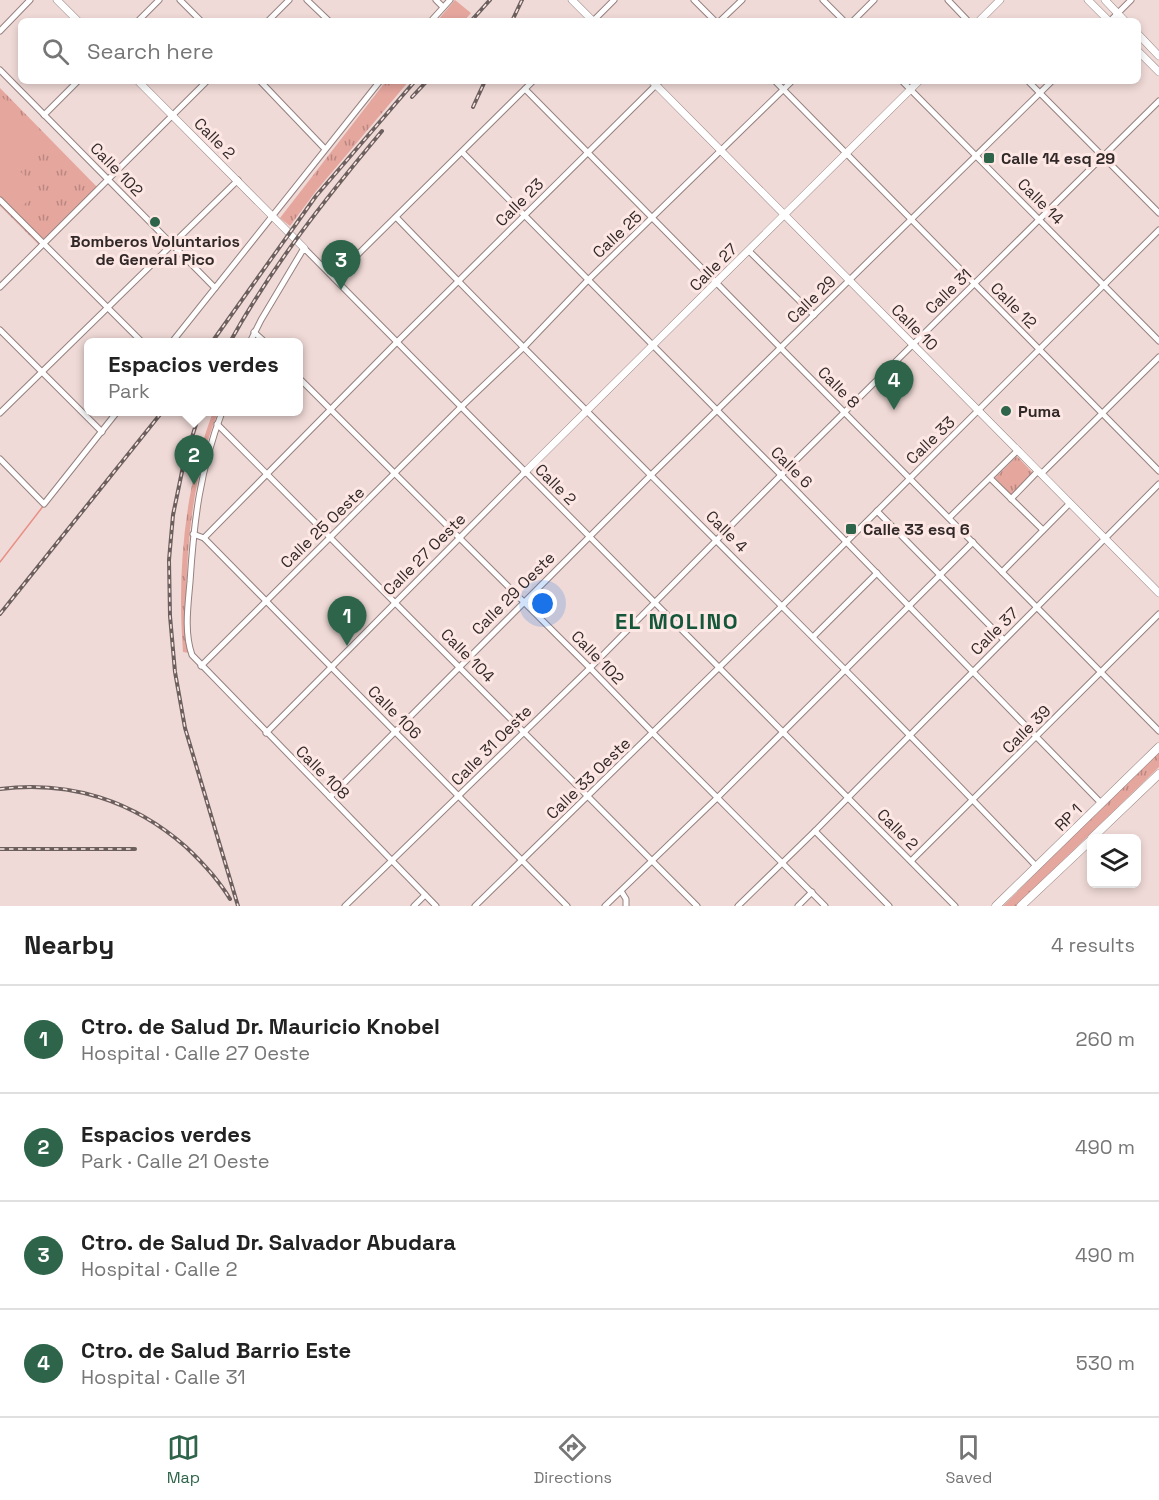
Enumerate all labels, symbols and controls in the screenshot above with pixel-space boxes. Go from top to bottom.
search box [18,18,1141,84]
icon: search [39,35,72,68]
text: Search here [87,37,214,65]
street label: Calle 2 [189,113,240,164]
street label: Calle 102 [86,138,148,201]
place label: Calle 14 esq 29 [1001,148,1115,169]
marker: Calle 14 esq 29 [982,151,996,165]
street label: Calle 23 [491,174,548,231]
street label: Calle 14 [1013,174,1068,229]
street label: Calle 25 [588,206,646,263]
marker: Bomberos Voluntarios de General Pico [148,215,162,229]
place label: Bomberos Voluntarios de General Pico [70,231,240,270]
street label: Calle 27 [685,239,742,296]
pin: 3 [322,240,360,290]
street label: Calle 31 [921,264,976,319]
street label: Calle 29 [782,271,840,328]
street label: Calle 12 [986,278,1041,333]
street label: Calle 10 [887,299,943,355]
popup [84,338,303,416]
text: Espacios verdes [108,350,279,378]
pin: 4 [874,360,914,410]
street label: Calle 8 [813,362,864,413]
text: Park [108,378,150,404]
place label: Puma [1018,401,1060,422]
marker: Puma [999,404,1013,418]
street label: Calle 33 [901,412,959,469]
pin: 2 [174,436,214,485]
street label: Calle 6 [766,442,817,493]
street label: Calle 2 [530,459,581,510]
street label: Calle 25 Oeste [276,482,369,573]
street label: Calle 4 [701,506,752,557]
street label: Calle 27 Oeste [379,509,470,600]
place label: Calle 33 esq 6 [863,519,970,540]
marker: Calle 33 esq 6 [844,522,858,536]
street label: Calle 29 Oeste [467,547,559,639]
your location [528,589,557,618]
pin: 1 [328,596,366,646]
street label: Calle 37 [966,603,1023,660]
district label: EL MOLINO [615,607,739,635]
street label: Calle 104 [436,624,499,687]
street label: Calle 102 [567,626,629,689]
street label: Calle 106 [363,681,426,744]
street label: Calle 31 Oeste [446,700,536,790]
street label: Calle 39 [998,701,1055,758]
street label: Calle 33 Oeste [542,733,635,824]
street label: Calle 108 [291,741,354,804]
street label: RP 1 [1050,799,1087,836]
street label: Calle 2 [872,804,923,855]
map controls [1087,834,1141,888]
button: layers [1087,834,1141,888]
text: Nearby [24,928,114,962]
text: 4 results [1051,932,1135,958]
text: Ctro. de Salud Dr. Mauricio Knobel [81,1012,440,1040]
text: 1 [39,1026,48,1052]
text: 260 m [1076,1026,1135,1052]
text: Hospital · Calle 27 Oeste [81,1040,310,1066]
text: Espacios verdes [81,1120,252,1148]
text: 2 [38,1134,49,1160]
text: 490 m [1075,1134,1135,1160]
text: Park · Calle 21 Oeste [81,1148,270,1174]
text: Ctro. de Salud Dr. Salvador Abudara [81,1228,456,1256]
text: 3 [37,1242,50,1268]
text: 490 m [1075,1242,1135,1268]
text: Hospital · Calle 2 [81,1256,238,1282]
text: Ctro. de Salud Barrio Este [81,1336,351,1364]
text: 4 [37,1350,50,1376]
text: 530 m [1076,1350,1135,1376]
text: Hospital · Calle 31 [81,1364,246,1390]
tab: Map [167,1431,200,1488]
tab: Directions [534,1431,612,1488]
tab: Saved [946,1431,992,1488]

